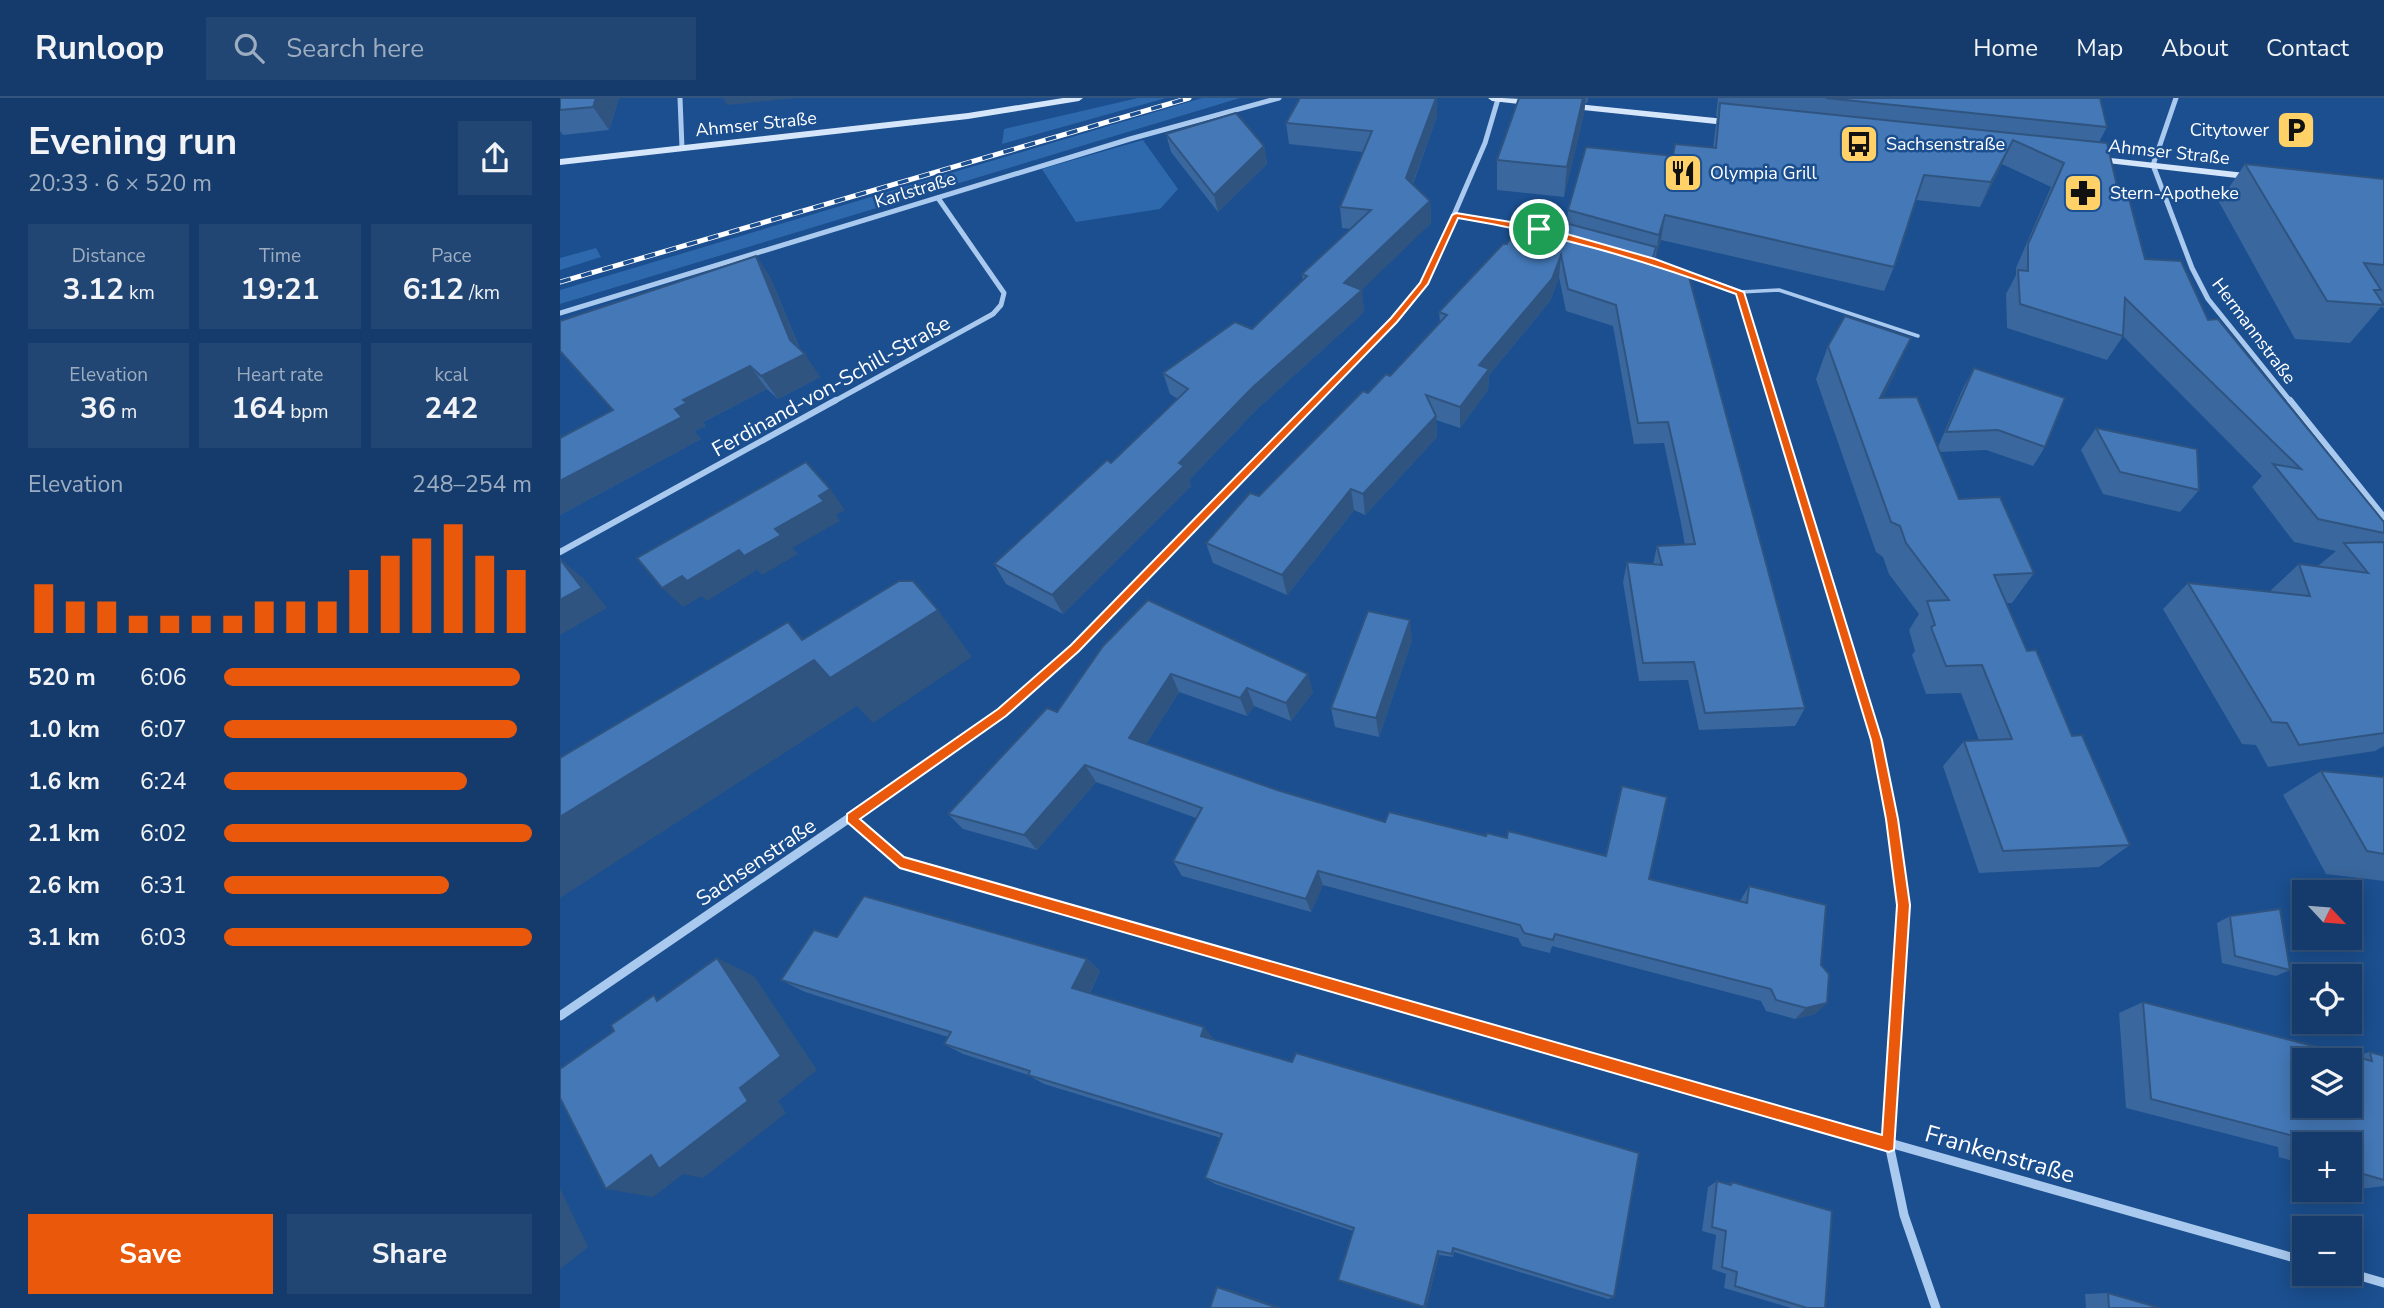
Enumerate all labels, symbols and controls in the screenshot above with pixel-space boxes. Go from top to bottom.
search box [206,17,696,80]
text: Runloop [35,26,164,71]
icon: search [230,29,268,67]
text: Search here [286,31,424,66]
text: Home [1973,32,2038,64]
text: Map [2076,32,2123,64]
text: About [2161,32,2228,64]
text: Contact [2266,32,2349,64]
street label: Ahmser Straße [694,106,818,142]
parking icon: Citytower [2275,109,2317,151]
text: Evening run [28,116,237,167]
place label: Citytower [2190,118,2270,142]
button: share [458,121,532,195]
bus stop icon: Sachsenstraße [1838,123,1880,165]
place label: Sachsenstraße [1886,132,2005,156]
street label: Ahmser Straße [2107,134,2231,170]
restaurant icon: Olympia Grill [1662,152,1704,194]
place label: Olympia Grill [1710,161,1817,185]
street label: Karlstraße [871,166,959,214]
text: 20:33 · 6 × 520 m [28,168,212,199]
pharmacy icon: Stern-Apotheke [2062,172,2104,214]
place label: Stern-Apotheke [2110,181,2239,205]
pin [1509,199,1569,259]
icon: arrive [1520,210,1558,248]
text: Distance [72,243,146,269]
text: Time [259,243,301,269]
text: Pace [431,243,472,269]
text: 3.12 [63,269,124,310]
text: 19:21 [240,269,320,310]
text: 6:12 [403,269,464,310]
street label: Hermannstraße [2206,273,2302,389]
text: km [124,280,155,306]
text: /km [464,280,500,306]
street label: Ferdinand-von-Schill-Straße [707,309,955,463]
text: Elevation [69,362,148,388]
text: Heart rate [237,362,323,388]
text: kcal [434,362,468,388]
text: 36 [80,388,116,429]
text: 164 [231,388,285,429]
text: 242 [424,388,478,429]
text: m [116,399,137,425]
text: bpm [285,399,329,425]
text: Elevation [28,469,123,500]
text: 248–254 m [412,469,532,500]
text: 520 m [28,662,96,693]
text: 6:06 [140,662,187,693]
text: 1.0 km [28,714,100,745]
text: 6:07 [140,714,187,745]
text: 1.6 km [28,766,100,797]
text: 6:24 [140,766,187,797]
street label: Sachsenstraße [691,812,821,912]
text: 2.1 km [28,818,100,849]
text: 6:02 [140,818,187,849]
text: 2.6 km [28,870,100,901]
text: 6:31 [140,870,187,901]
north arrow [2292,880,2362,950]
map controls [2292,880,2362,1286]
text: 3.1 km [28,922,100,953]
text: 6:03 [140,922,187,953]
button: locate [2292,964,2362,1034]
button: layers [2292,1048,2362,1118]
street label: Frankenstraße [1921,1117,2079,1191]
button: + [2292,1132,2362,1202]
button: Save [28,1214,273,1294]
button: Share [287,1214,532,1294]
button: − [2292,1216,2362,1286]

